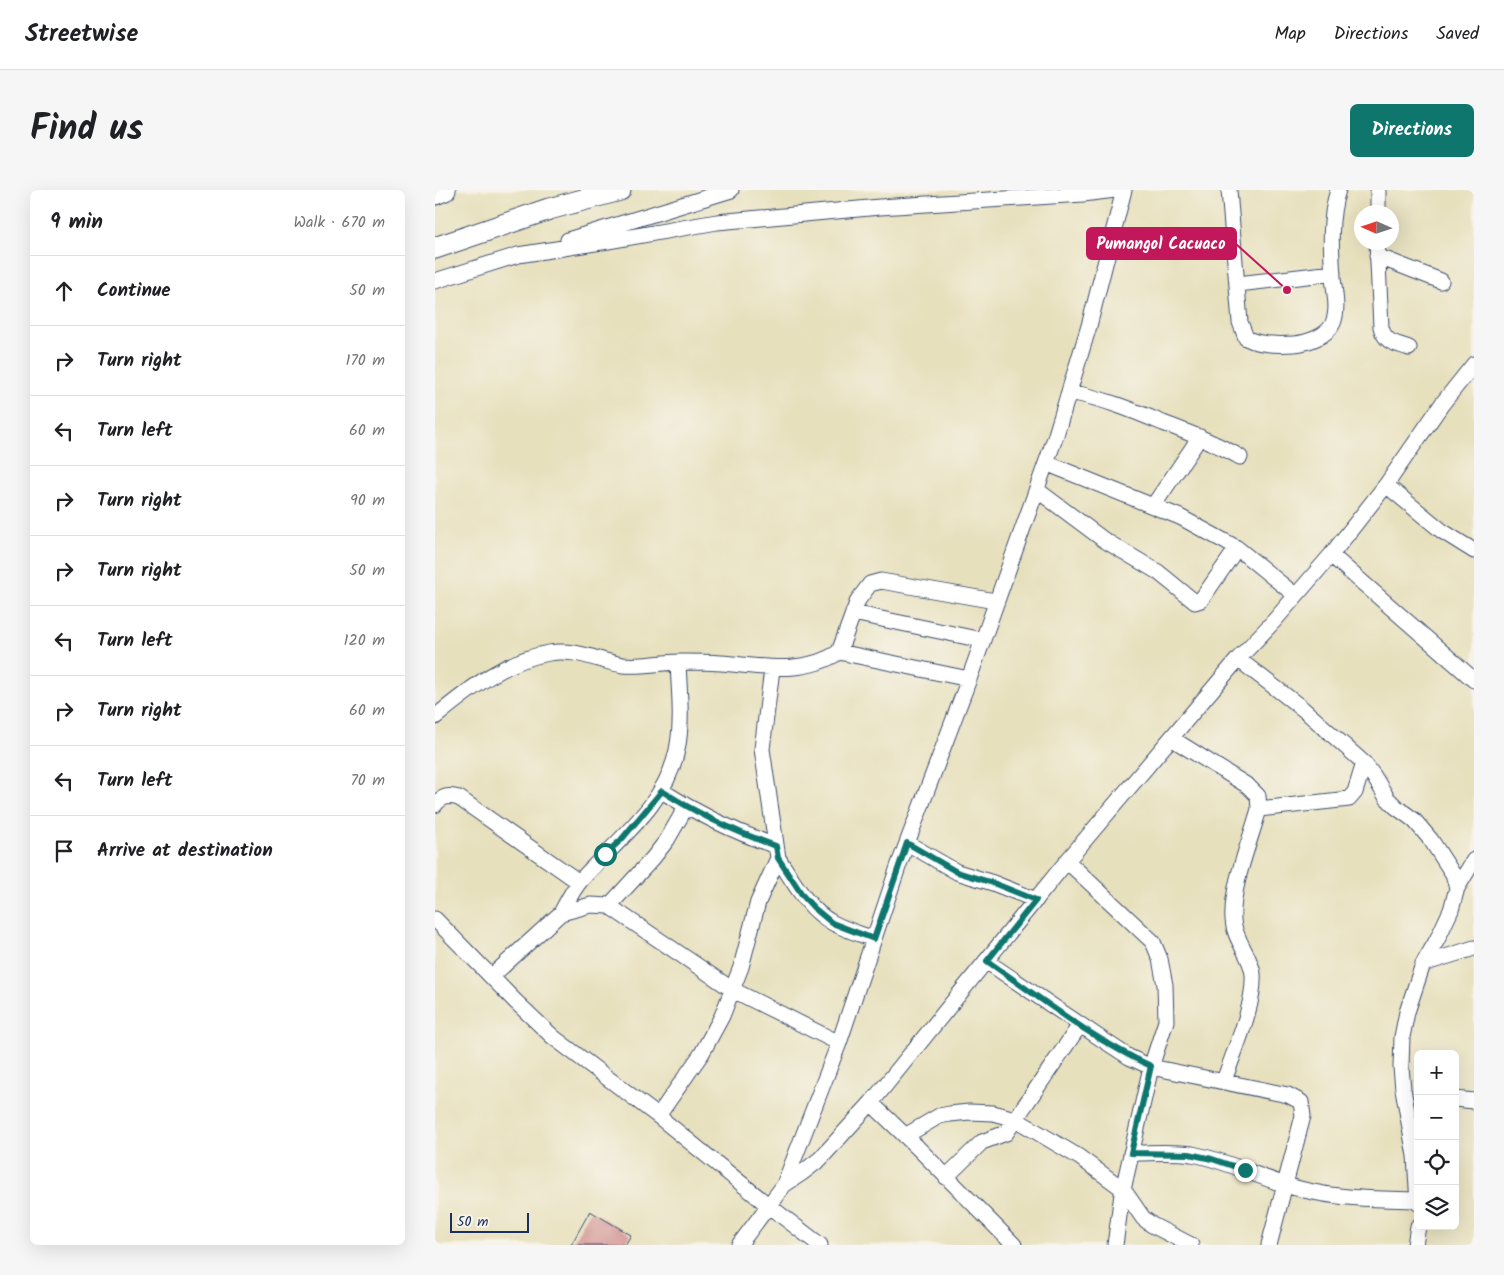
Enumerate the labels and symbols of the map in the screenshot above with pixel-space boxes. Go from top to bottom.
north arrow [1354,205,1399,250]
callout: Pumangol Cacuaco [1087,228,1236,259]
text: Pumangol Cacuaco [1096,232,1226,257]
route start [594,843,617,866]
route end [1234,1159,1257,1182]
scale bar [450,1210,529,1233]

